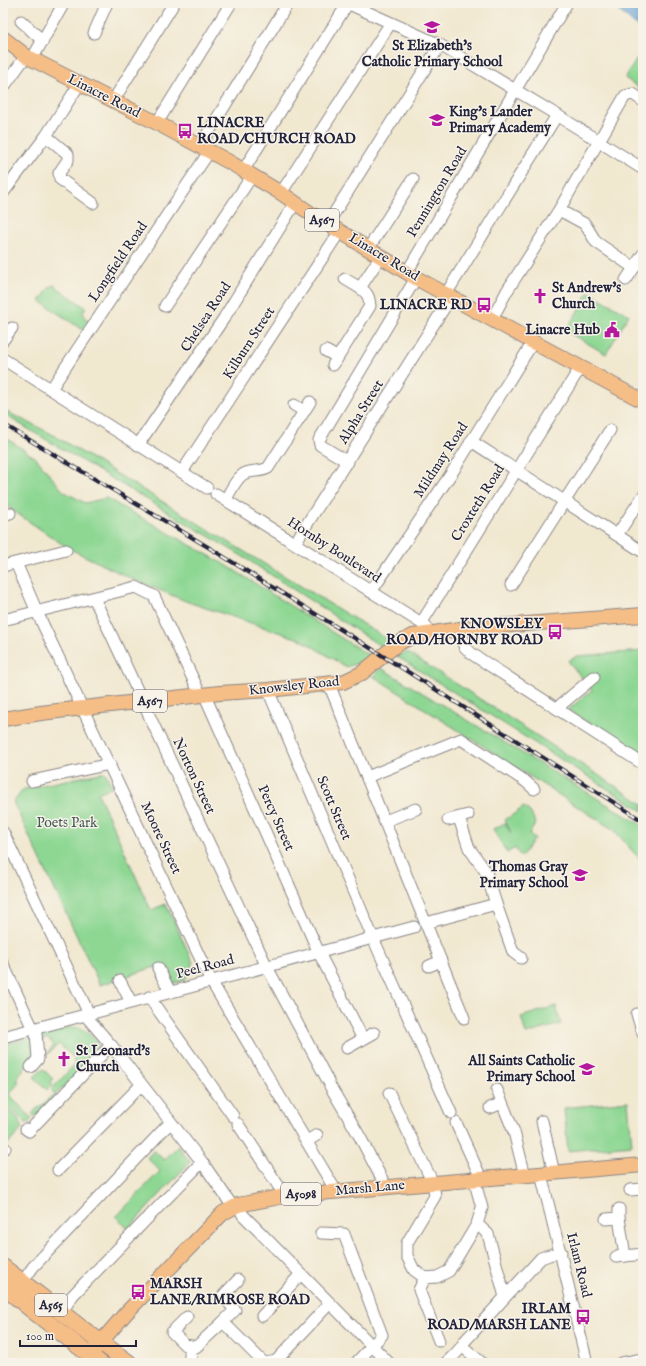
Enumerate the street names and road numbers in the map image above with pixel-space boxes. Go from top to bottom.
street label: Linacre Road [65,70,144,122]
street label: Pennington Road [403,143,471,241]
road number: A567 [305,209,339,231]
street label: Longfield Road [84,218,152,306]
street label: Linacre Road [345,229,423,285]
street label: Chelsea Road [177,278,236,355]
street label: Kilburn Street [219,303,279,383]
street label: Alpha Street [334,376,388,448]
street label: Mildmay Road [410,418,472,501]
street label: Croxteth Road [447,461,509,545]
street label: Hornby Boulevard [284,513,385,587]
street label: Knowsley Road [248,672,341,700]
road number: A567 [133,690,167,712]
street label: Norton Street [169,735,220,817]
street label: Scott Street [312,773,356,843]
street label: Percy Street [253,782,299,854]
street label: Moore Street [136,799,186,877]
street label: Peel Road [174,950,236,983]
street label: Marsh Lane [335,1176,406,1200]
road number: A5098 [281,1183,321,1205]
street label: Irlam Road [562,1231,596,1300]
road number: A565 [35,1294,67,1316]

